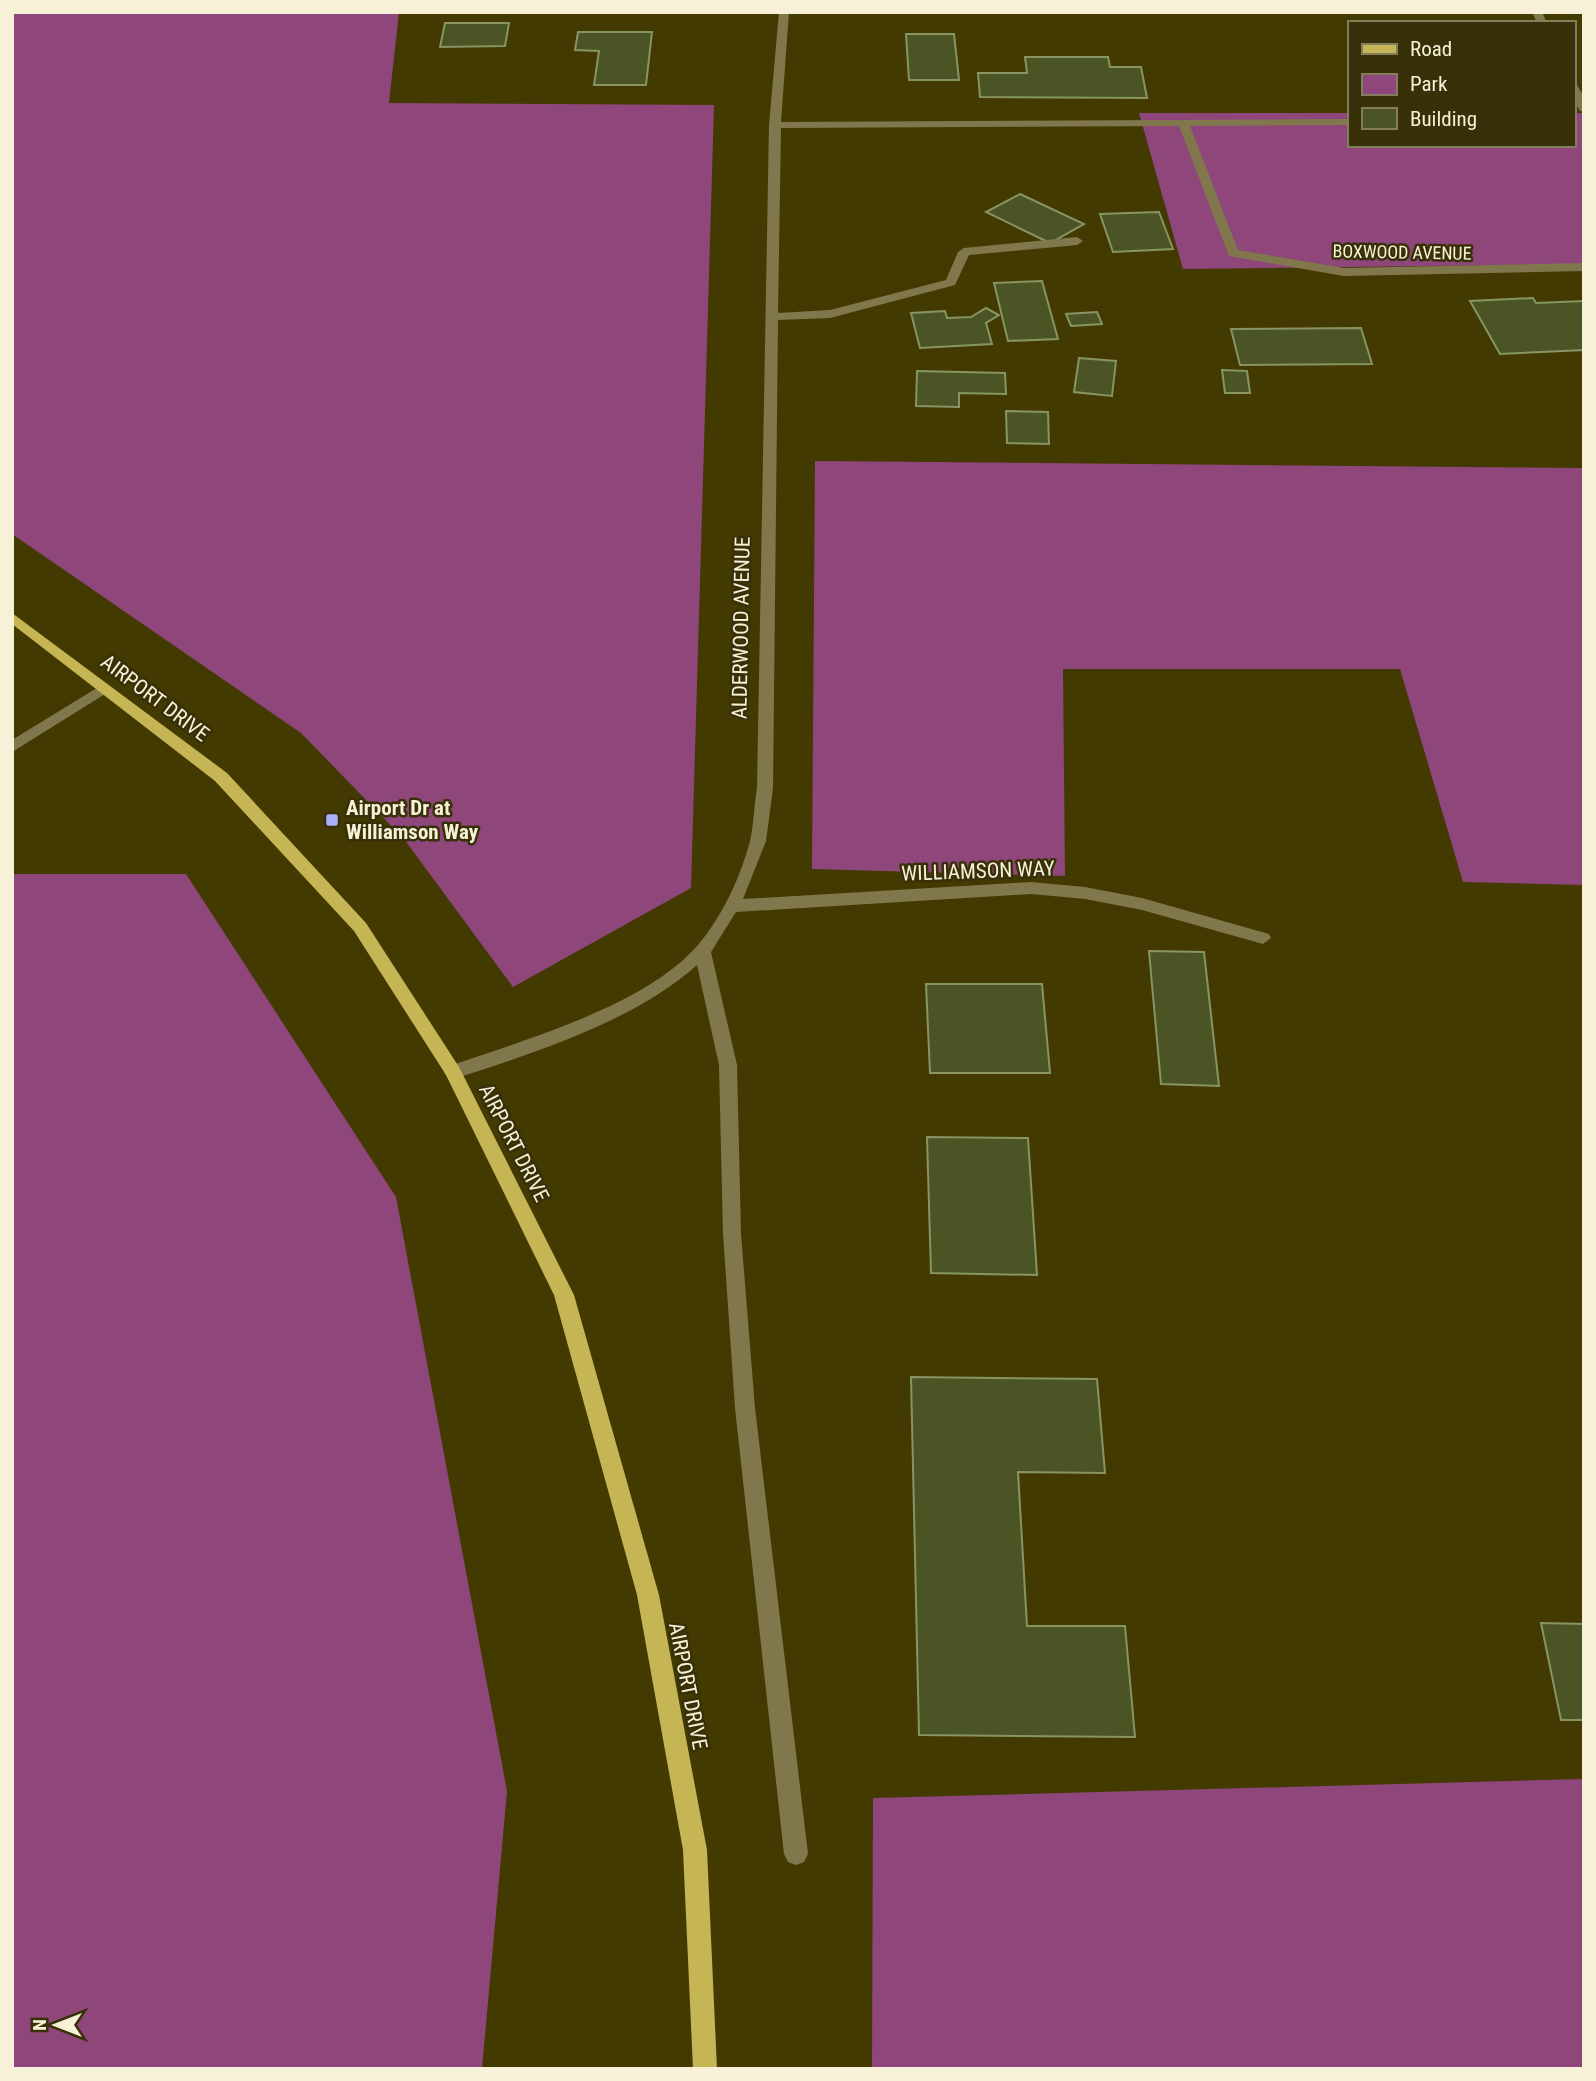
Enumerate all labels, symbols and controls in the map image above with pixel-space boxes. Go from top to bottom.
legend [1348,21,1575,147]
text: Road [1410,37,1452,61]
text: Park [1410,72,1448,96]
text: Building [1410,107,1477,131]
street label: BOXWOOD AVENUE [1332,240,1472,264]
street label: ALDERWOOD AVENUE [727,537,755,719]
street label: AIRPORT DRIVE [96,650,214,746]
place label: Airport Dr at Williamson Way [346,796,479,844]
marker: Airport Dr at Williamson Way [324,812,340,828]
street label: WILLIAMSON WAY [901,856,1055,886]
street label: AIRPORT DRIVE [474,1080,554,1206]
street label: AIRPORT DRIVE [664,1620,712,1752]
north arrow [21,1990,91,2060]
text: N [28,2019,51,2031]

